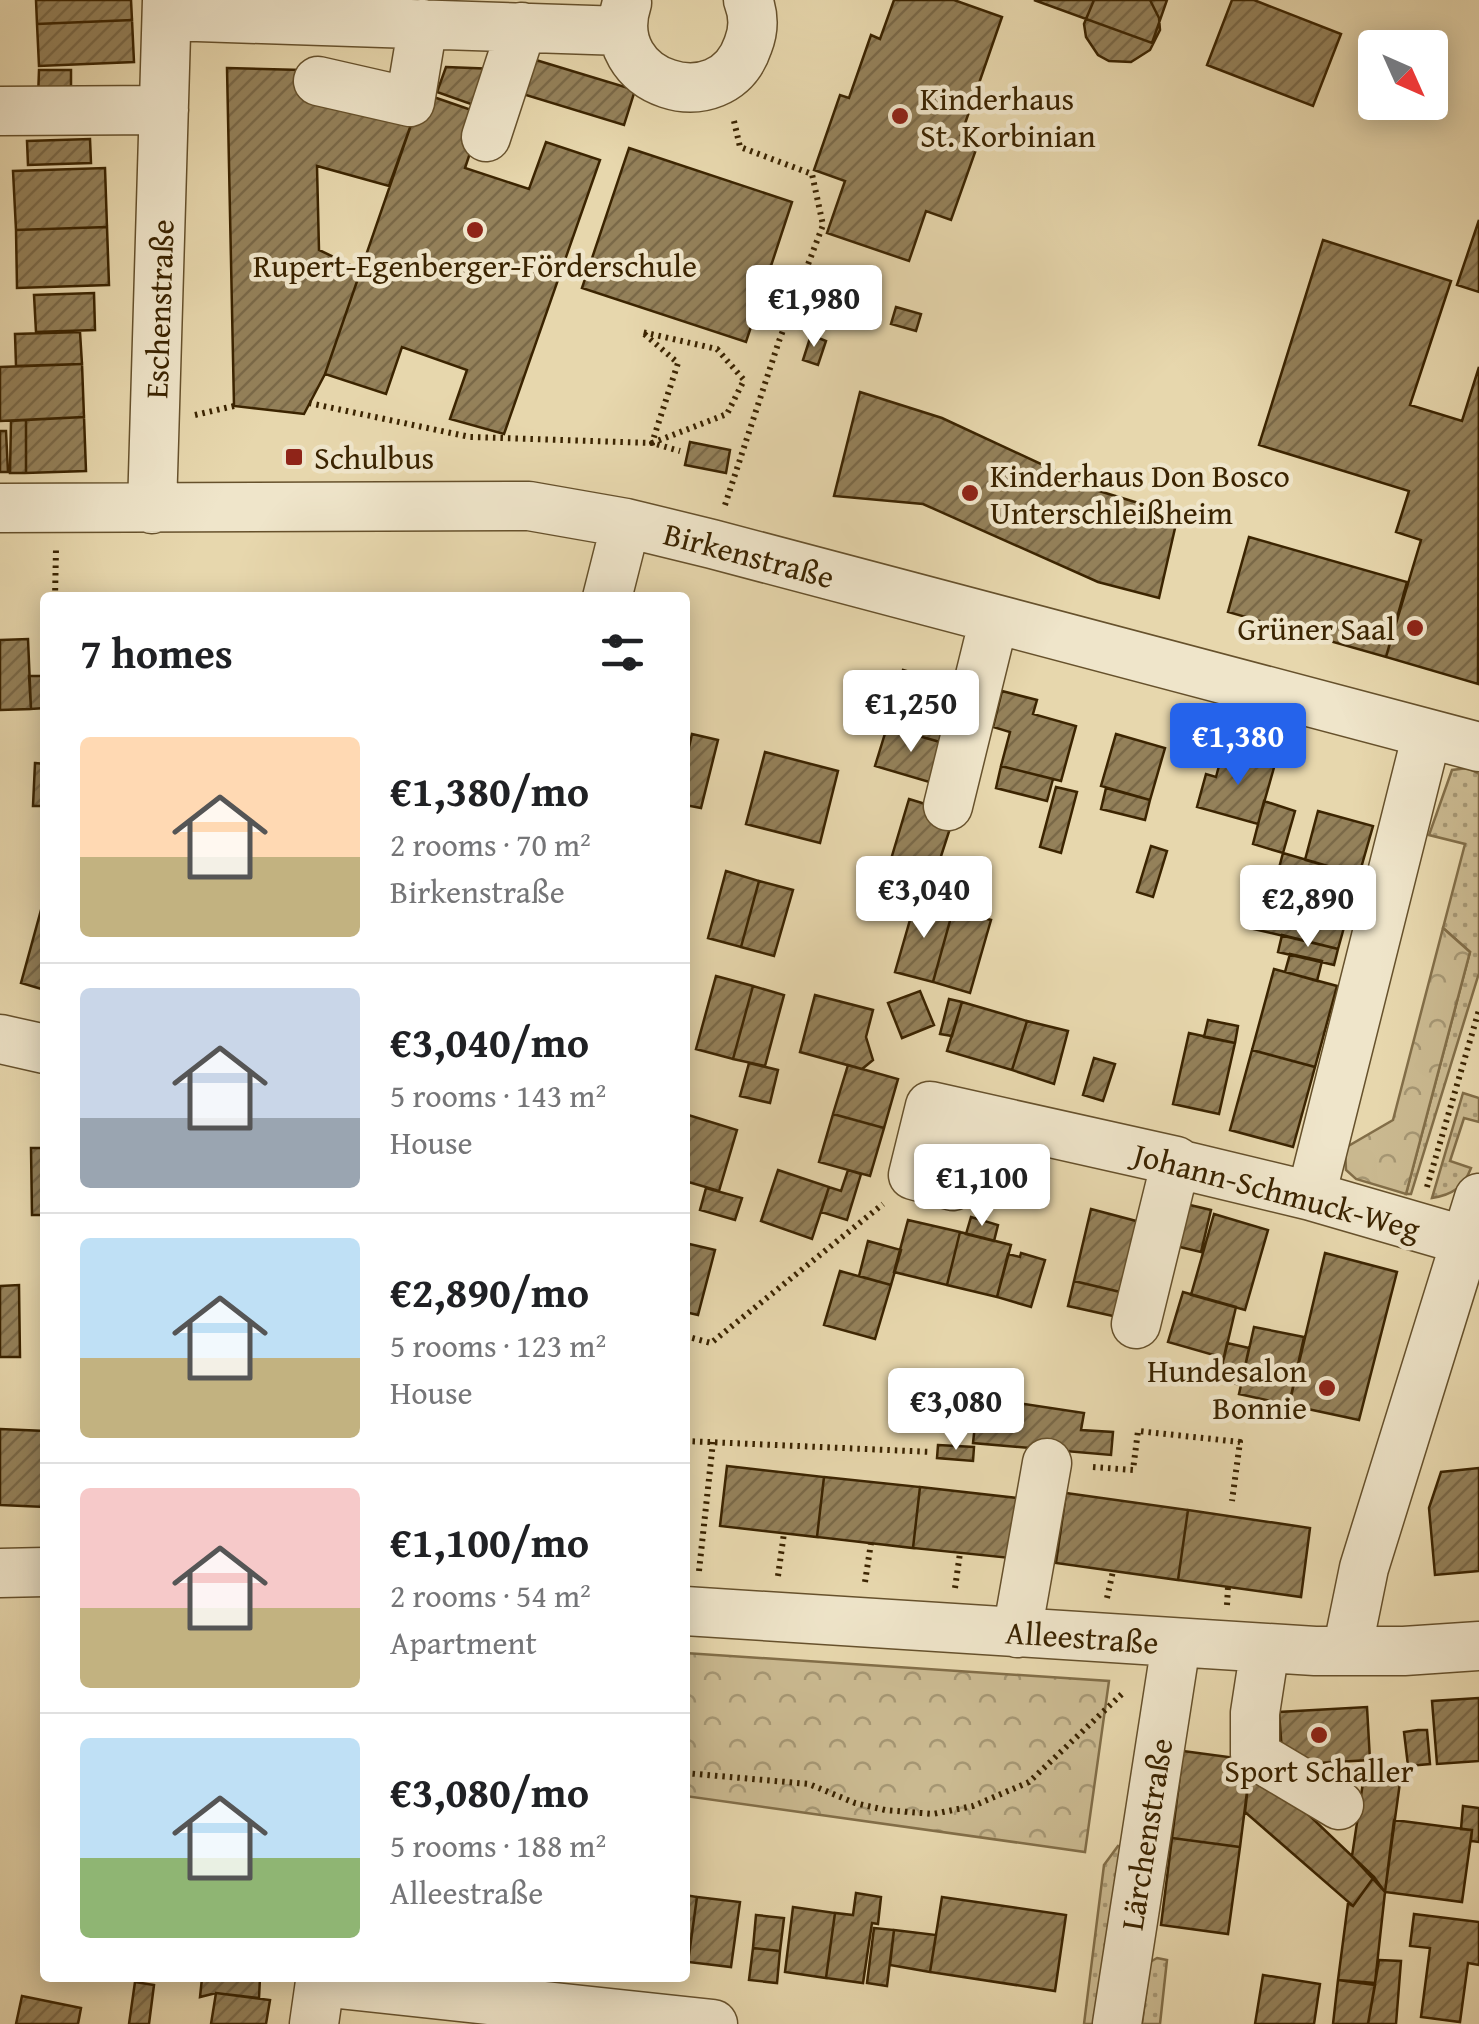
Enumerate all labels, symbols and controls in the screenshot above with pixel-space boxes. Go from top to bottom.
north arrow [1358,30,1448,120]
map controls [1358,30,1448,120]
place label: Kinderhaus St. Korbinian [920,75,1096,159]
marker: Kinderhaus St. Korbinian [889,105,911,127]
street label: Eschenstraße [132,219,186,399]
marker: Rupert-Egenberger-Förderschule [464,219,486,241]
place label: Rupert-Egenberger-Förderschule [253,242,697,289]
pin: €1,980 [733,265,895,350]
text: €1,980 [768,274,860,321]
place label: Schulbus [314,434,434,481]
marker: Schulbus [283,446,305,468]
place label: Kinderhaus Don Bosco Unterschleißheim [990,452,1290,536]
marker: Kinderhaus Don Bosco Unterschleißheim [959,482,981,504]
street label: Birkenstraße [659,510,839,600]
place label: Grüner Saal [1238,605,1395,652]
marker: Grüner Saal [1404,617,1426,639]
text: 7 homes [80,622,233,683]
icon: filters [595,625,650,680]
pin: €1,250 [830,670,992,755]
text: €1,250 [865,679,957,726]
pin: €1,380 [1157,703,1319,788]
text: €1,380 [1192,712,1284,759]
text: €1,380/mo [390,760,589,821]
icon: home [160,777,280,897]
text: 2 rooms · 70 m² [390,821,591,868]
pin: €3,040 [843,856,1005,941]
text: €3,040 [878,865,970,912]
pin: €2,890 [1227,865,1389,950]
text: Birkenstraße [390,868,565,915]
text: €2,890 [1262,874,1354,921]
text: €3,040/mo [390,1011,589,1072]
icon: home [160,1028,280,1148]
text: 5 rooms · 143 m² [390,1072,606,1119]
text: House [390,1119,473,1166]
street label: Johann-Schmuck-Weg [1125,1129,1426,1252]
pin: €1,100 [901,1144,1063,1229]
text: €1,100 [936,1153,1028,1200]
text: €2,890/mo [390,1261,589,1322]
icon: home [160,1278,280,1398]
text: 5 rooms · 123 m² [390,1322,606,1369]
place label: Hundesalon Bonnie [1147,1347,1307,1431]
pin: €3,080 [875,1368,1037,1453]
text: House [390,1369,473,1416]
text: €3,080 [910,1377,1002,1424]
marker: Hundesalon Bonnie [1316,1377,1338,1399]
text: €1,100/mo [390,1511,589,1572]
icon: home [160,1528,280,1648]
text: 2 rooms · 54 m² [390,1572,591,1619]
street label: Alleestraße [1004,1608,1160,1666]
text: Apartment [390,1619,537,1666]
marker: Sport Schaller [1308,1724,1330,1746]
street label: Lärchenstraße [1108,1735,1184,1933]
place label: Sport Schaller [1224,1747,1414,1794]
text: €3,080/mo [390,1761,589,1822]
icon: home [160,1778,280,1898]
text: 5 rooms · 188 m² [390,1822,606,1869]
text: Alleestraße [390,1869,543,1916]

